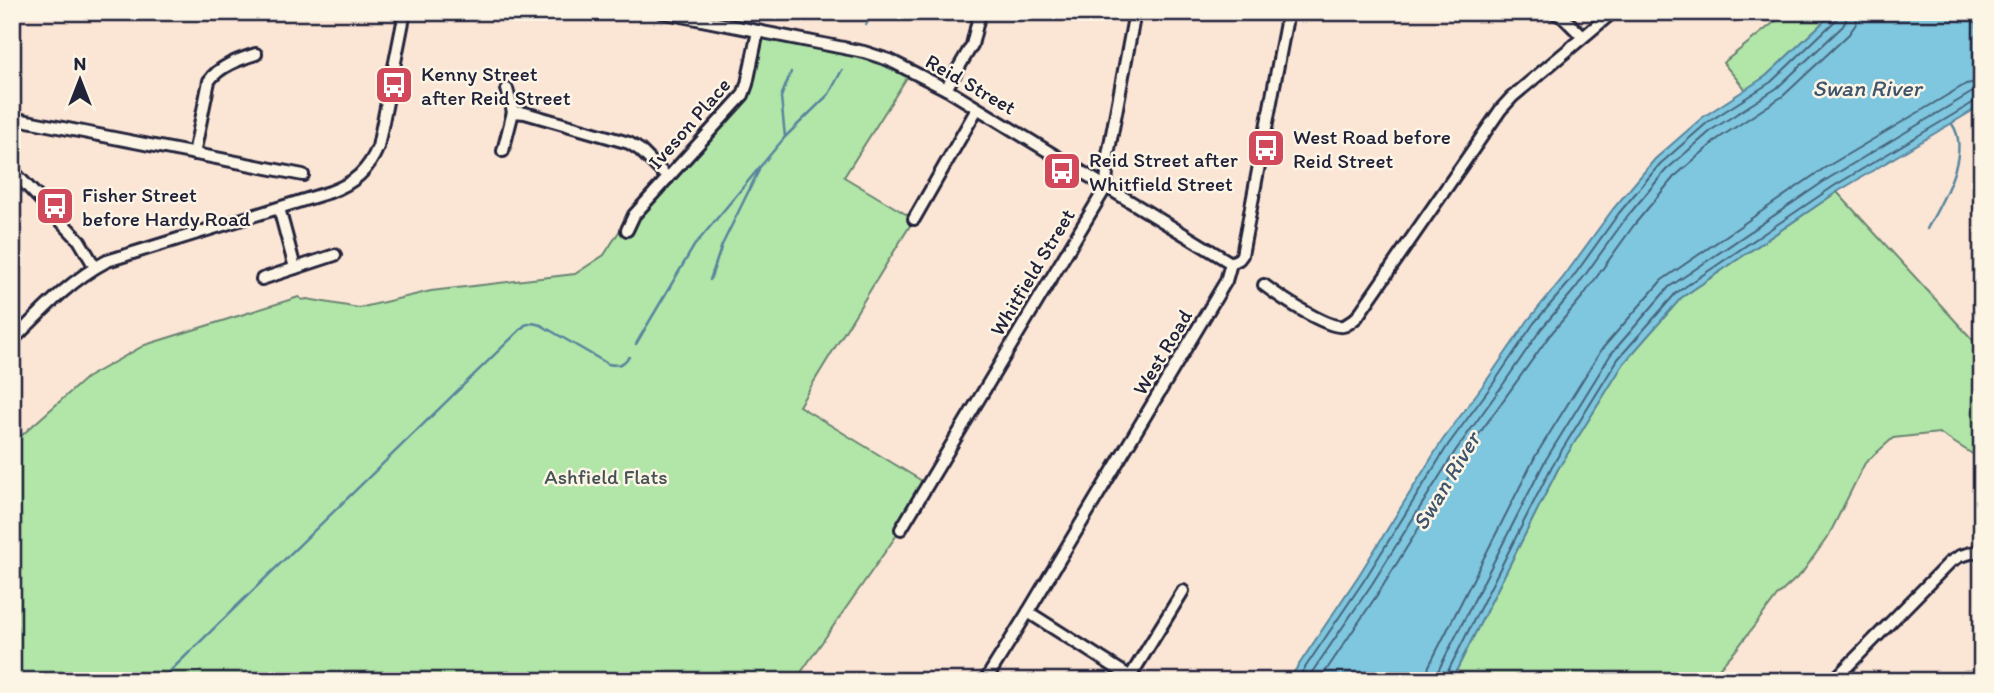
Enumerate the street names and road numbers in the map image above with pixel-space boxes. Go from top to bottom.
street label: Reid Street [921,48,1021,120]
street label: Iveson Place [643,72,735,174]
street label: Whitfield Street [984,204,1080,340]
street label: West Road [1127,304,1198,399]

